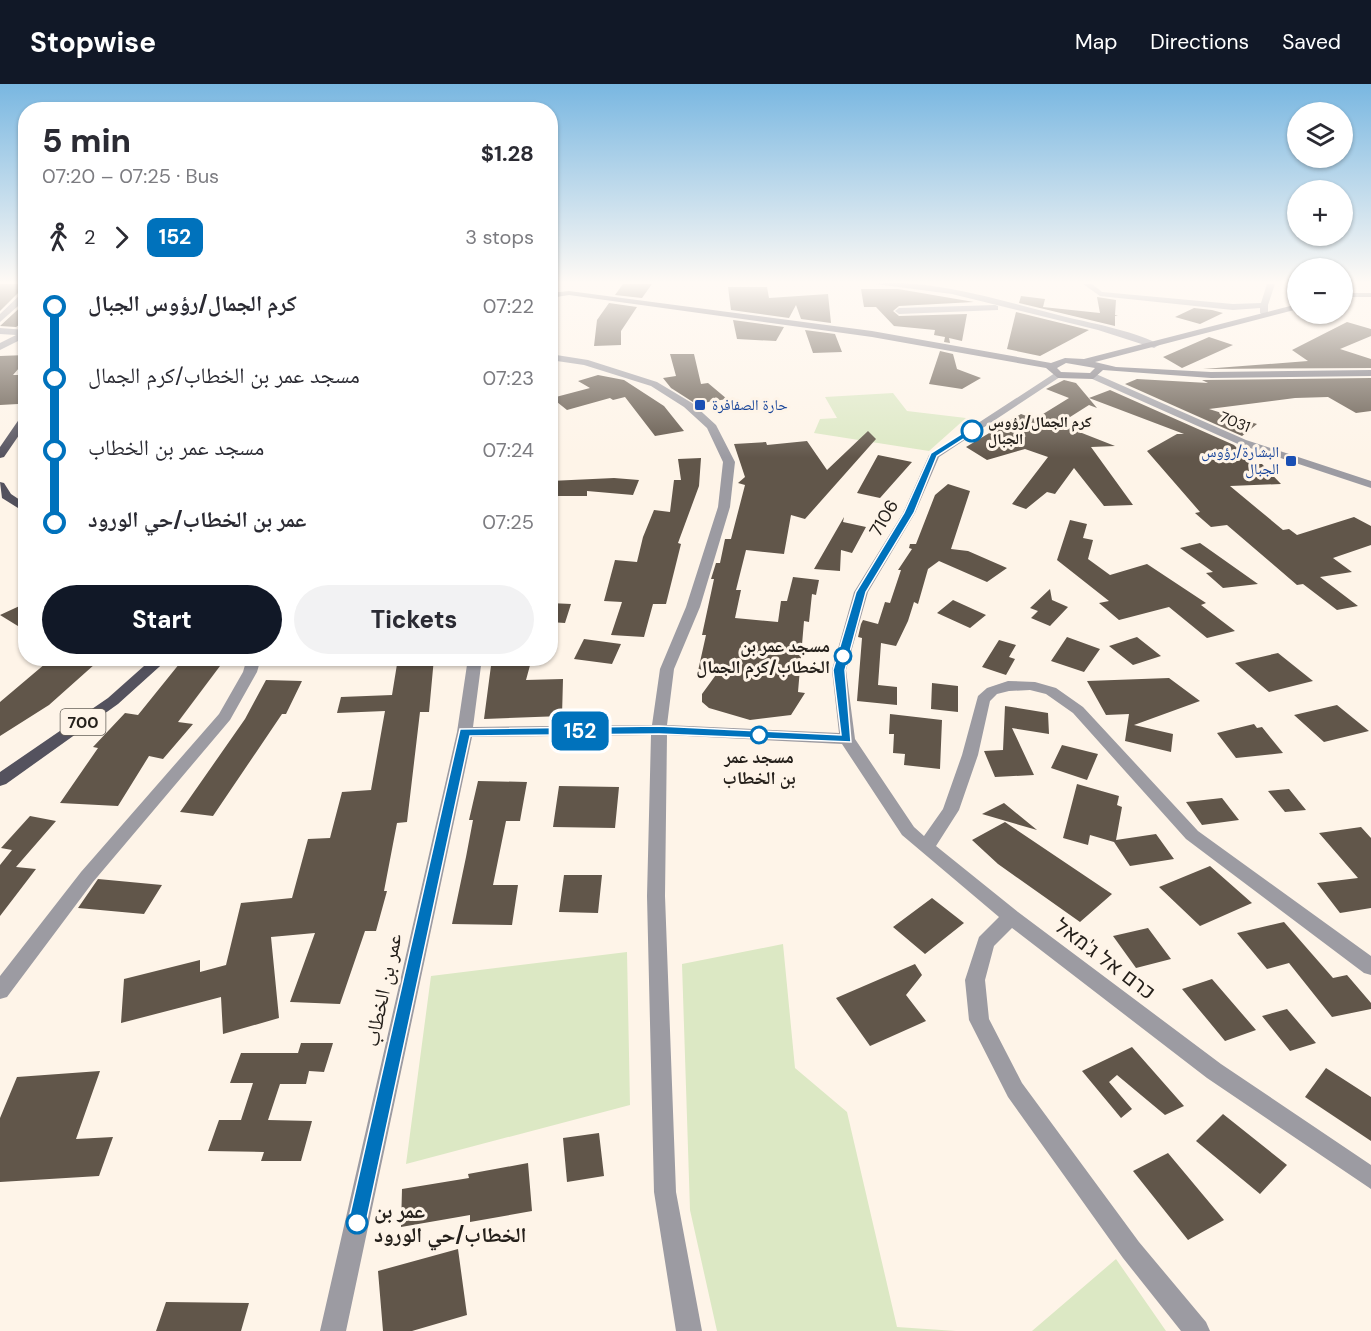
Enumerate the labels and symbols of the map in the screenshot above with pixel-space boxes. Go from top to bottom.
place label: حارة الصفافرة [712,395,788,415]
marker: حارة الصفافرة [693,398,707,412]
street label: 7031 [1217,407,1253,437]
place label: كرم الجمال/رؤوس الجبال [988,412,1092,449]
marker: كرم الجمال/رؤوس الجبال [961,420,983,442]
place label: البشارة/رؤوس الجبال [1201,442,1279,479]
marker: البشارة/رؤوس الجبال [1284,454,1298,468]
street label: 7106 [864,495,904,541]
place label: مسجد عمر بن الخطاب/كرم الجمال [696,634,830,679]
marker: مسجد عمر بن الخطاب/كرم الجمال [834,647,852,665]
road number: 700 [60,709,106,735]
line badge: 152 [546,712,614,750]
marker: مسجد عمر بن الخطاب [750,726,768,744]
place label: مسجد عمر بن الخطاب [722,745,796,790]
street label: כרם אל ג'מאל [1049,912,1161,1006]
street label: عمر بن الخطاب [357,930,409,1049]
place label: عمر بن الخطاب/حي الورود [374,1197,526,1251]
marker: عمر بن الخطاب/حي الورود [346,1212,368,1234]

